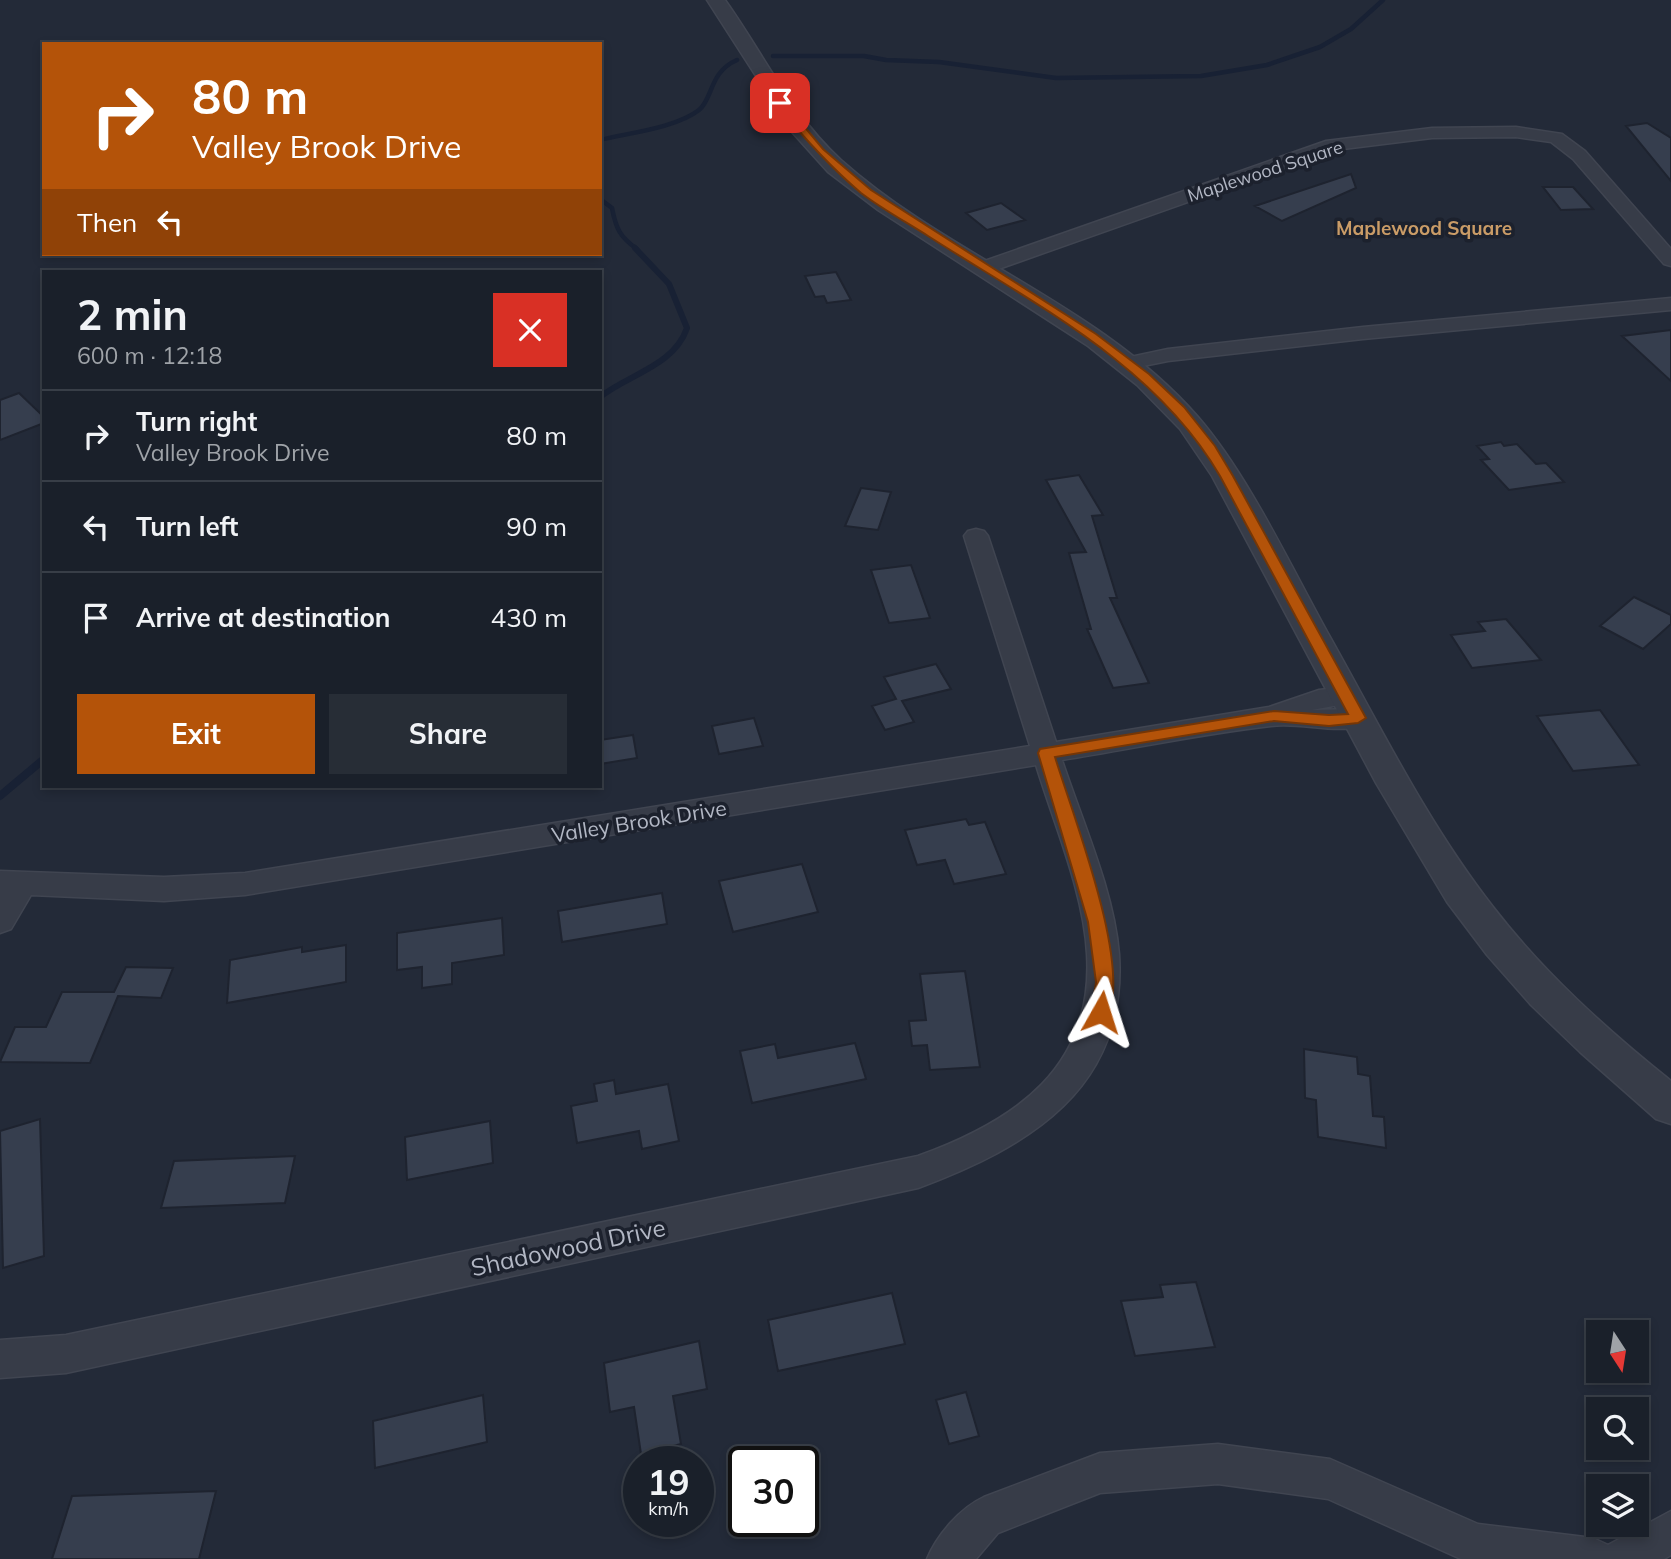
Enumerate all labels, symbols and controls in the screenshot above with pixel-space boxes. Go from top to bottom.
text: 80 m [192,65,308,126]
icon: right [77,70,168,161]
pin [750,73,810,133]
icon: arrive [761,84,799,122]
text: Valley Brook Drive [192,126,461,166]
street label: Maplewood Square [1184,135,1346,207]
icon: left [151,203,189,241]
text: Then [77,206,137,239]
district label: Maplewood Square [1336,216,1512,240]
text: 2 min [77,288,188,341]
button: close [493,293,567,367]
text: 600 m · 12:18 [77,341,222,370]
text: Turn right [136,405,257,438]
icon: right [77,417,115,455]
text: 80 m [506,419,567,452]
text: Valley Brook Drive [136,438,330,467]
icon: left [77,508,115,546]
text: Turn left [136,510,238,543]
text: 90 m [506,510,567,543]
icon: arrive [77,599,115,637]
text: Arrive at destination [136,601,391,634]
text: 430 m [491,601,567,634]
button: Exit [77,694,315,774]
button: Share [329,694,567,774]
street label: Valley Brook Drive [550,794,728,848]
position arrow [1064,975,1138,1049]
street label: Shadowood Drive [468,1212,668,1282]
north arrow [1586,1320,1648,1382]
map controls [1586,1320,1649,1537]
button: search [1586,1397,1649,1460]
speed limit sign: 30 [728,1446,819,1537]
text: 19 [647,1460,690,1504]
button: layers [1586,1474,1649,1537]
text: km/h [648,1497,689,1520]

